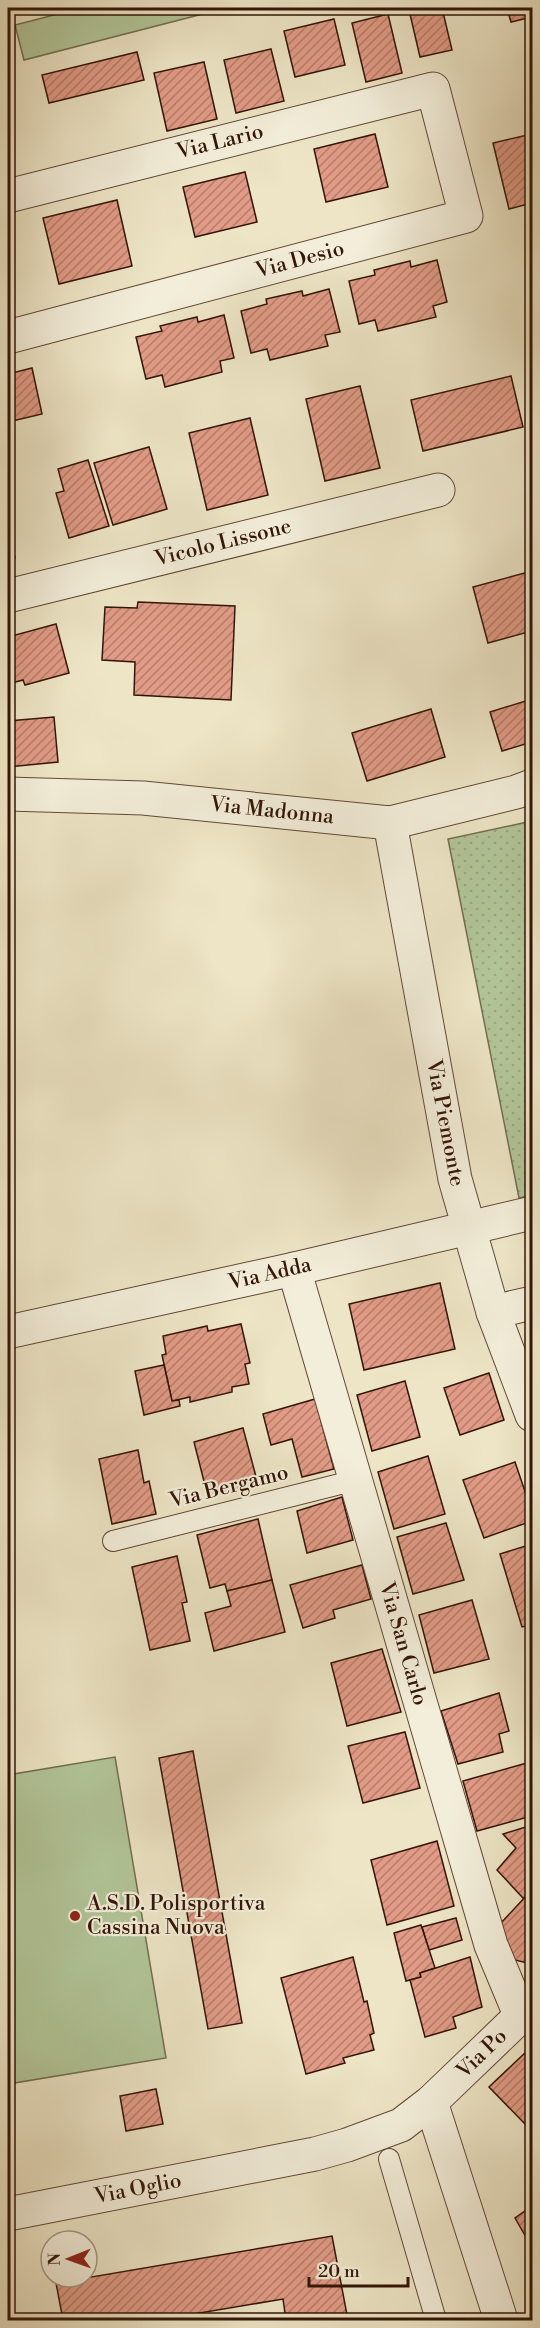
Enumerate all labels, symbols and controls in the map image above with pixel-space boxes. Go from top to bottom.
street label: Via Lario [173,119,266,166]
street label: Via Desio [252,236,347,285]
street label: Vicolo Lissone [151,513,294,573]
street label: Via Madonna [208,791,336,830]
street label: Via Piemonte [420,1057,470,1188]
street label: Via Adda [225,1252,314,1296]
street label: Via Bergamo [166,1460,291,1515]
street label: Via San Carlo [373,1578,433,1709]
place label: A.S.D. Polisportiva Cassina Nuova [86,1891,266,1941]
marker: A.S.D. Polisportiva Cassina Nuova [68,1909,82,1923]
street label: Via Po [451,2024,513,2085]
street label: Via Oglio [91,2168,184,2210]
north arrow [39,2229,99,2289]
scale bar [309,2250,408,2288]
text: N [45,2252,65,2266]
text: 20 m [318,2260,360,2283]

